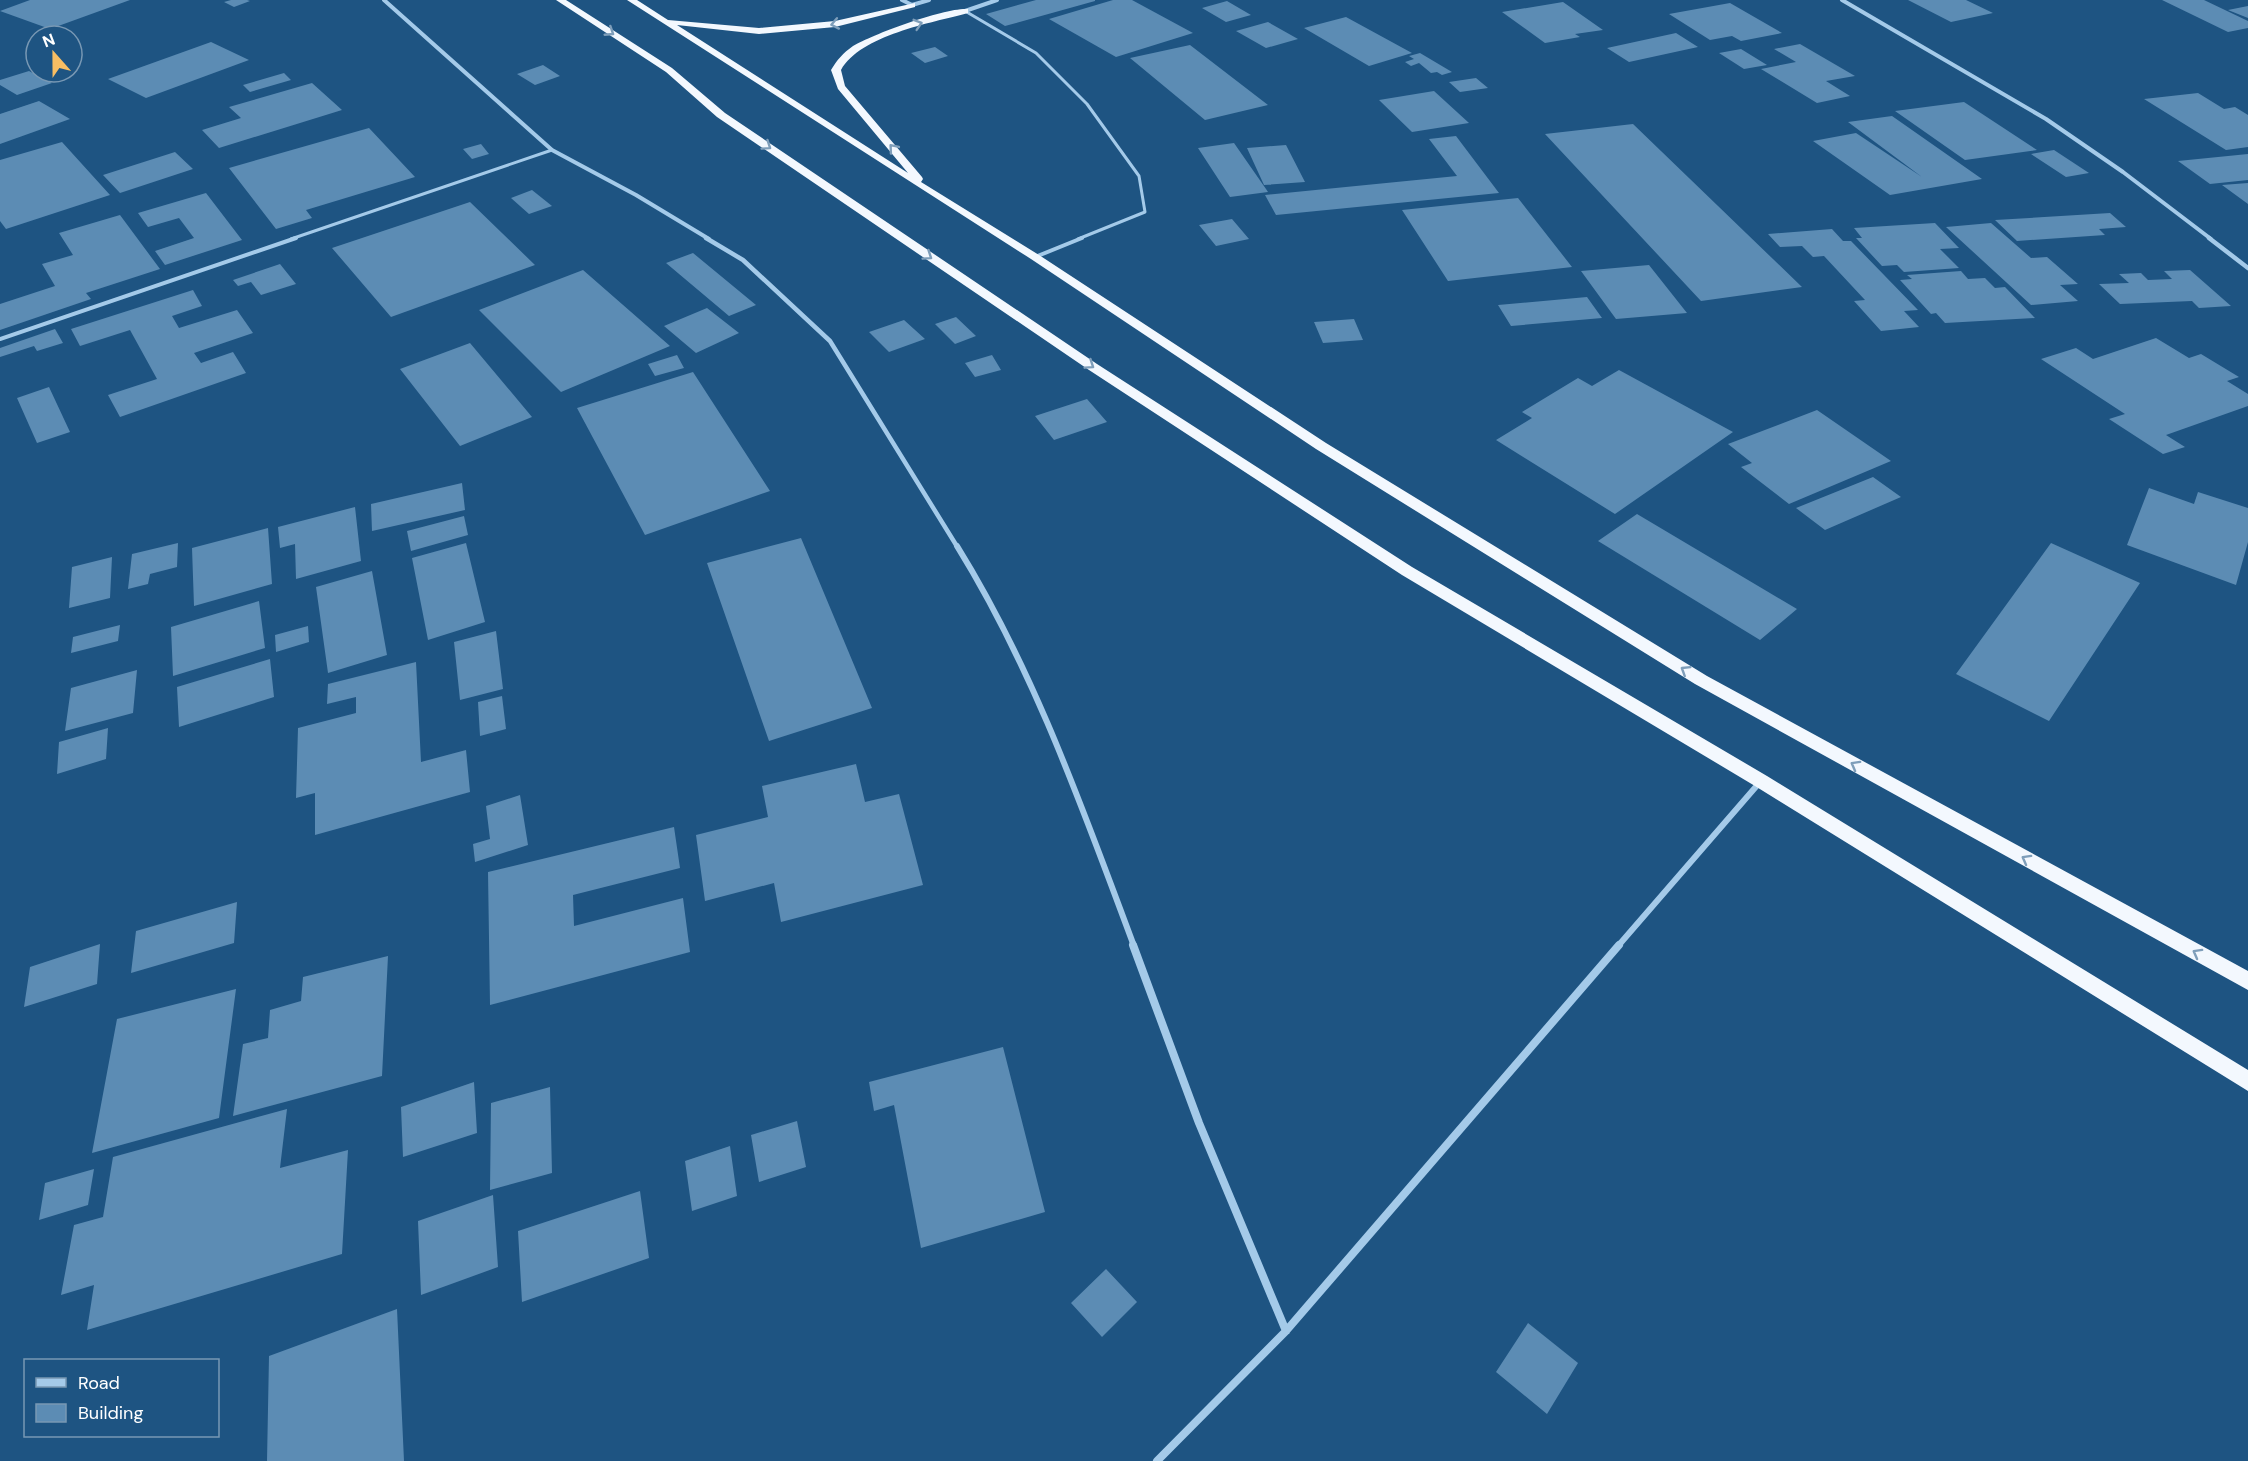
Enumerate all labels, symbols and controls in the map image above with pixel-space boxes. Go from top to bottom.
one-way arrow [830,17,840,30]
one-way arrow [912,19,923,32]
north arrow [24,24,84,84]
one-way arrow [603,24,614,35]
text: N [40,29,58,52]
one-way arrow [760,139,771,150]
one-way arrow [889,144,900,155]
one-way arrow [922,248,933,259]
one-way arrow [1083,358,1094,369]
one-way arrow [1681,665,1691,677]
one-way arrow [1851,761,1861,772]
one-way arrow [2022,855,2032,866]
one-way arrow [2193,949,2203,960]
legend [24,1359,219,1437]
text: Road [78,1371,120,1395]
text: Building [78,1401,143,1425]

